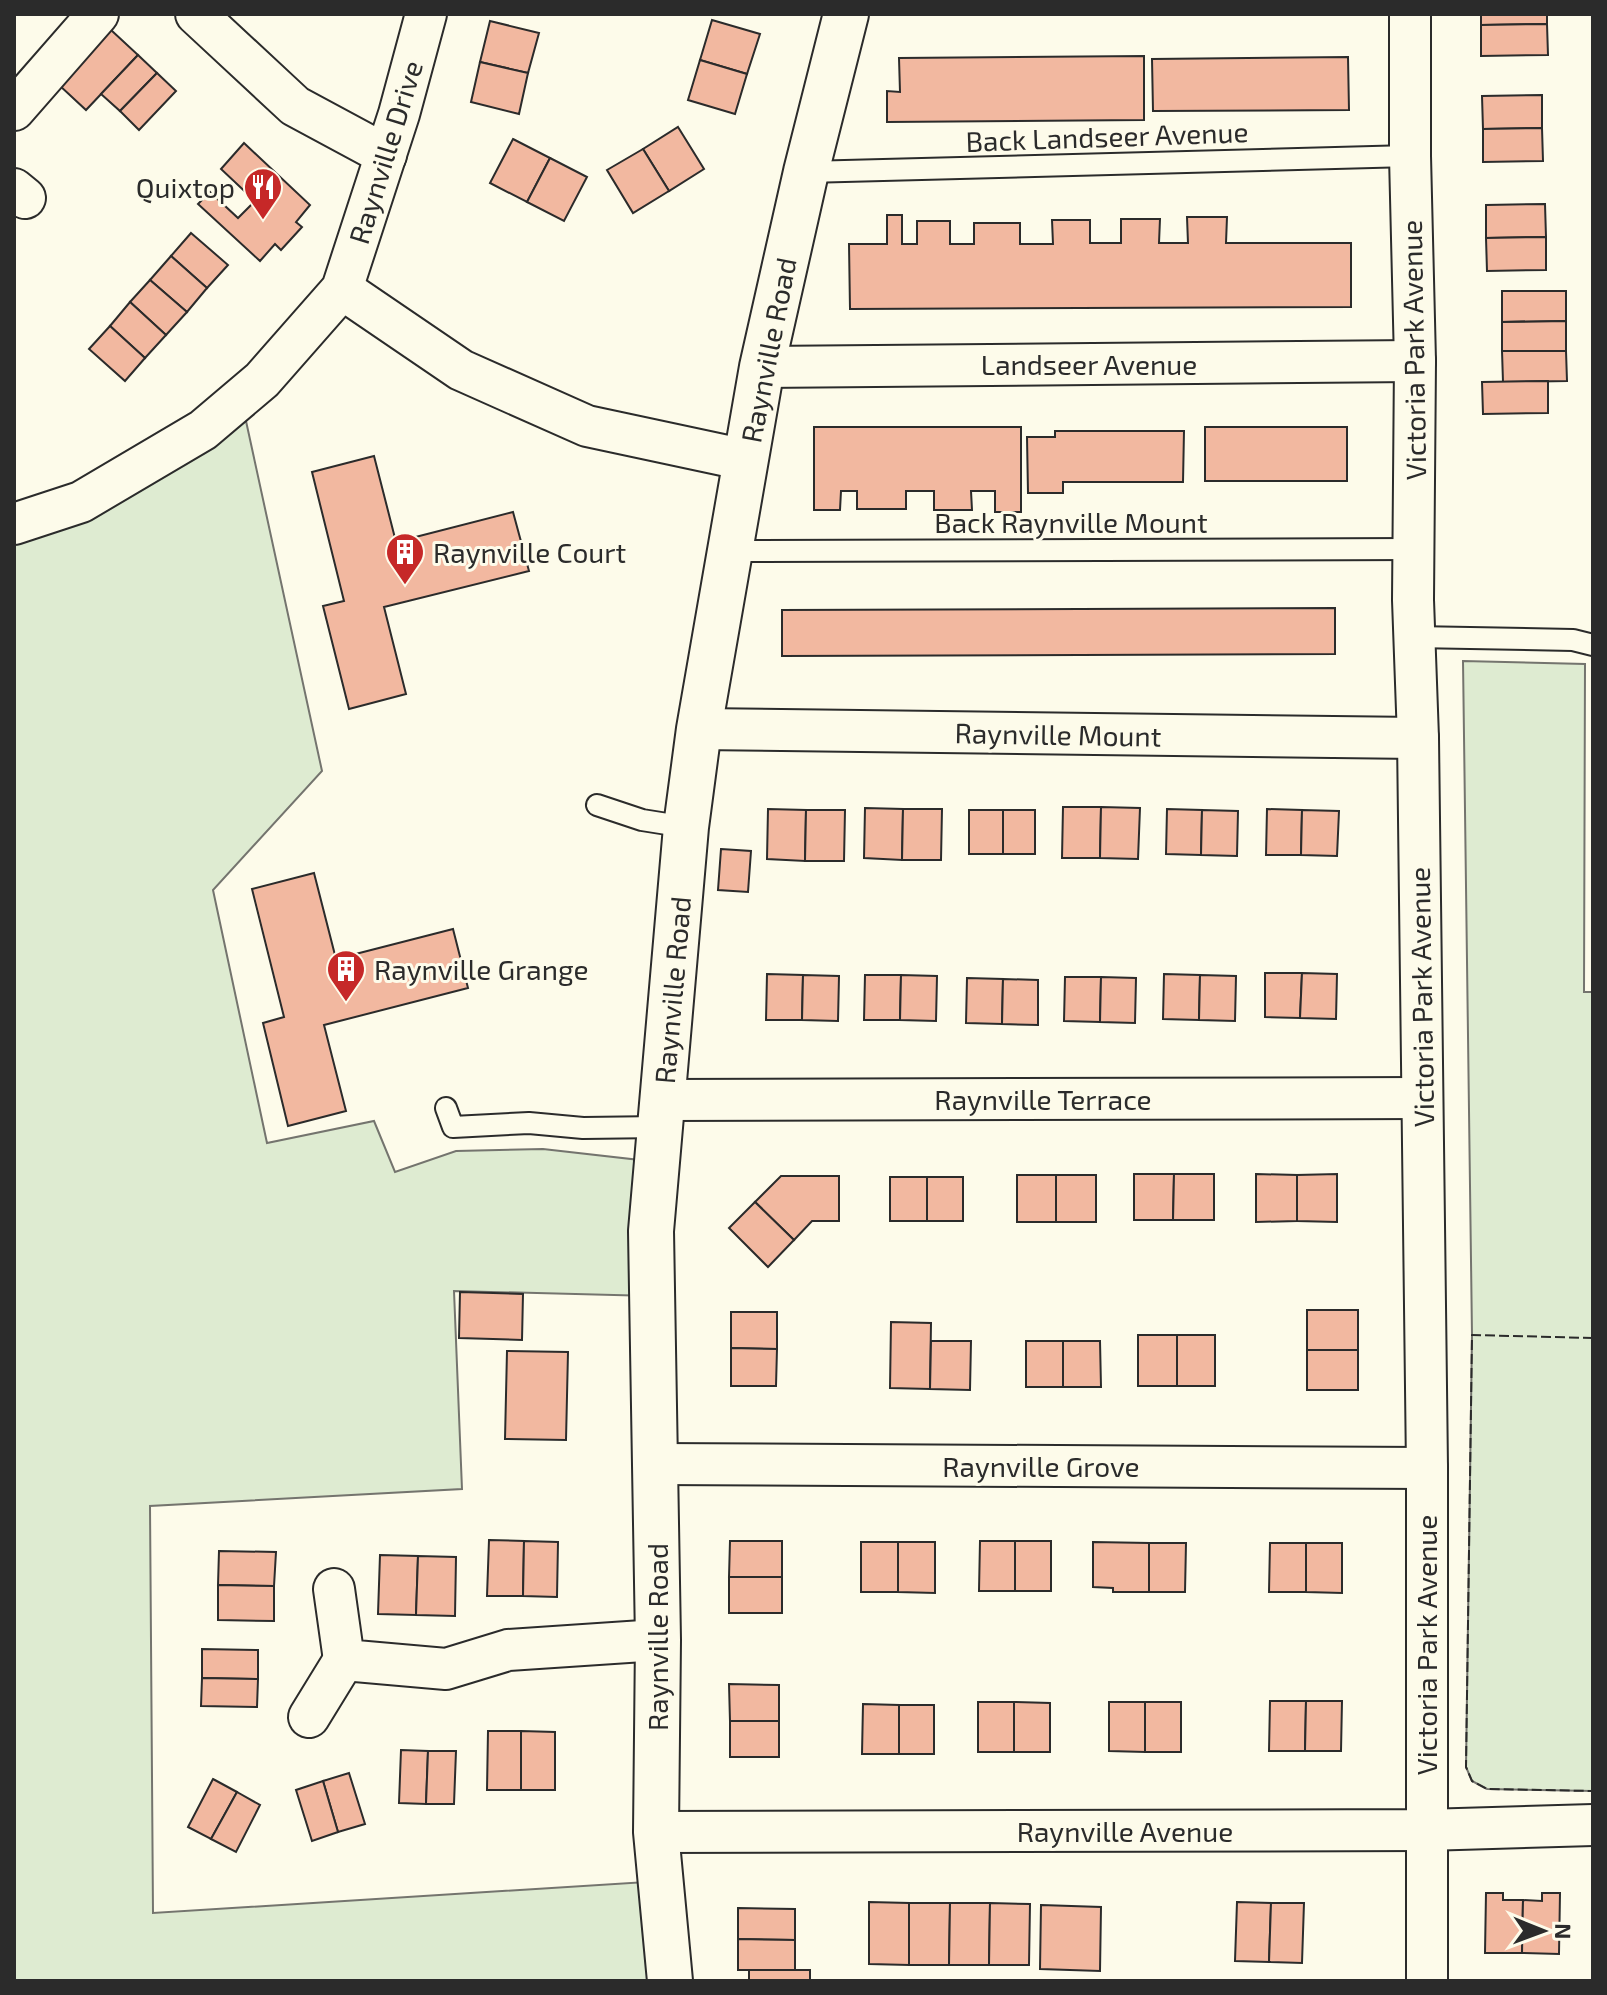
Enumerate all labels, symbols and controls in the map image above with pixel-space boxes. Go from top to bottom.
street label: Raynville Drive [341,56,429,248]
street label: Back Landseer Avenue [965,114,1249,158]
restaurant icon: Quixtop [242,166,284,221]
place label: Quixtop [136,170,235,204]
street label: Victoria Park Avenue [1394,220,1432,480]
street label: Raynville Road [733,255,803,445]
street label: Landseer Avenue [981,347,1197,381]
street label: Back Raynville Mount [934,505,1208,539]
building icon: Raynville Court [384,531,426,586]
place label: Raynville Court [433,535,626,569]
street label: Raynville Mount [954,715,1162,753]
street label: Victoria Park Avenue [1402,867,1440,1127]
street label: Raynville Road [647,895,697,1085]
building icon: Raynville Grange [325,948,367,1003]
place label: Raynville Grange [374,952,588,986]
street label: Raynville Terrace [934,1082,1152,1116]
street label: Raynville Grove [942,1449,1140,1483]
street label: Victoria Park Avenue [1409,1515,1443,1775]
street label: Raynville Road [640,1543,674,1731]
street label: Raynville Avenue [1017,1814,1233,1848]
north arrow [1503,1891,1583,1971]
text: N [1551,1923,1577,1940]

